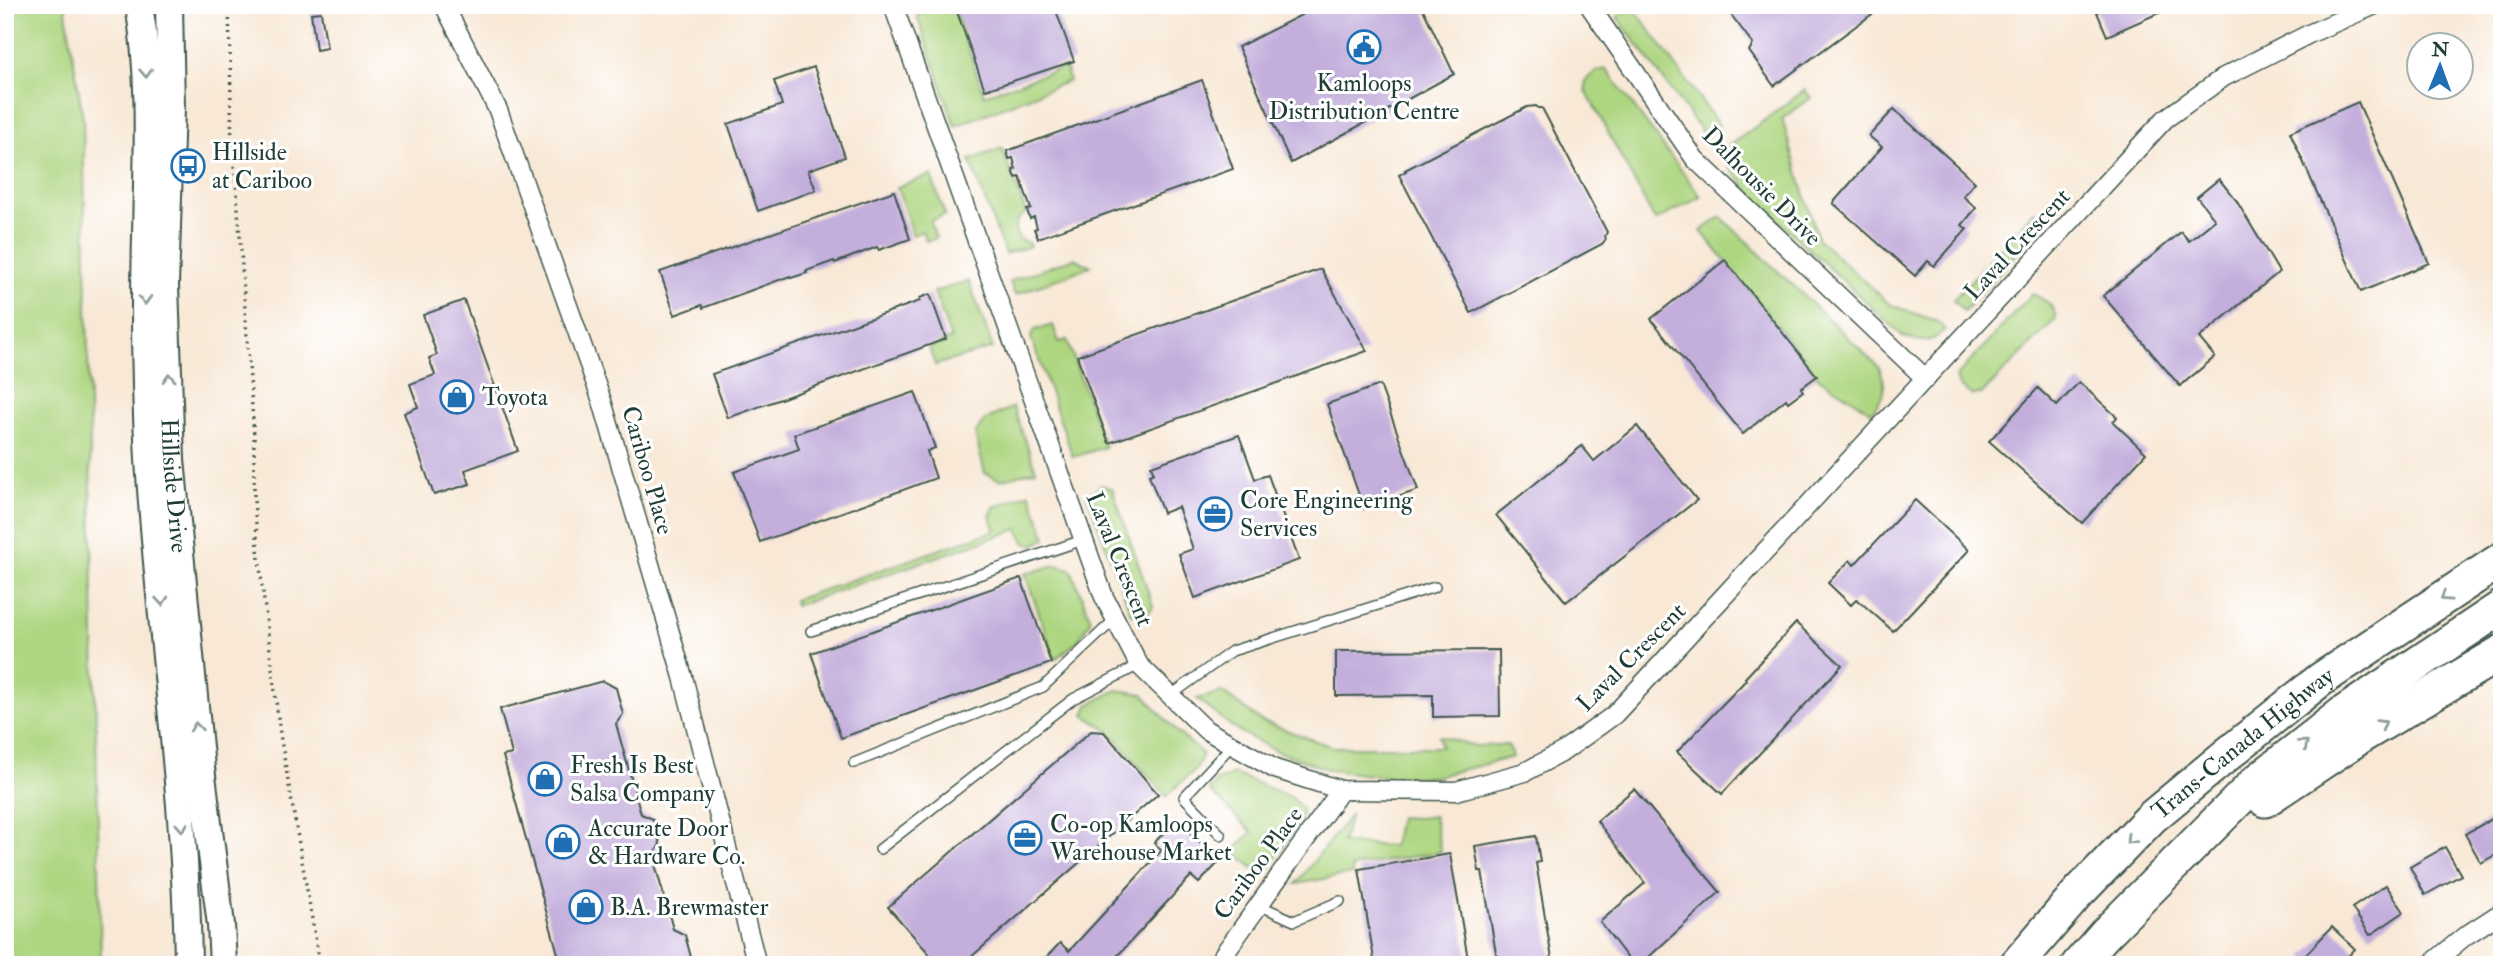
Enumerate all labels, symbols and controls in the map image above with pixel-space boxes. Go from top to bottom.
public building icon: Kamloops Distribution Centre [1345,28,1383,66]
north arrow [2406,32,2476,102]
text: N [2431,38,2450,62]
one-way arrow [139,68,154,79]
place label: Kamloops Distribution Centre [1269,68,1459,127]
street label: Dalhousie Drive [1695,120,1828,253]
place label: Hillside at Cariboo [212,137,312,196]
bus stop icon: Hillside at Cariboo [169,147,207,185]
street label: Laval Crescent [1957,182,2077,307]
one-way arrow [137,296,153,306]
one-way arrow [161,372,176,383]
shop icon: Toyota [438,378,476,416]
place label: Toyota [482,382,549,413]
street label: Cariboo Place [614,402,681,538]
street label: Hillside Drive [154,418,195,554]
place label: Core Engineering Services [1240,485,1414,544]
street label: Laval Crescent [1078,487,1161,631]
office icon: Core Engineering Services [1196,495,1234,533]
one-way arrow [2440,589,2453,601]
one-way arrow [154,596,169,607]
street label: Laval Crescent [1570,596,1693,719]
street label: Trans-Canada Highway [2145,660,2340,827]
one-way arrow [2374,719,2387,732]
one-way arrow [189,721,204,732]
one-way arrow [2297,739,2309,752]
place label: Fresh Is Best Salsa Company [570,750,715,809]
shop icon: Fresh Is Best Salsa Company [526,760,564,798]
street label: Cariboo Place [1207,801,1310,926]
place label: Co-op Kamloops Warehouse Market [1049,809,1232,868]
place label: Accurate Door & Hardware Co. [587,813,746,872]
office icon: Co-op Kamloops Warehouse Market [1006,819,1044,857]
one-way arrow [174,822,189,833]
shop icon: Accurate Door & Hardware Co. [544,823,582,861]
one-way arrow [2125,832,2138,845]
shop icon: B.A. Brewmaster [567,888,605,926]
place label: B.A. Brewmaster [610,892,769,923]

